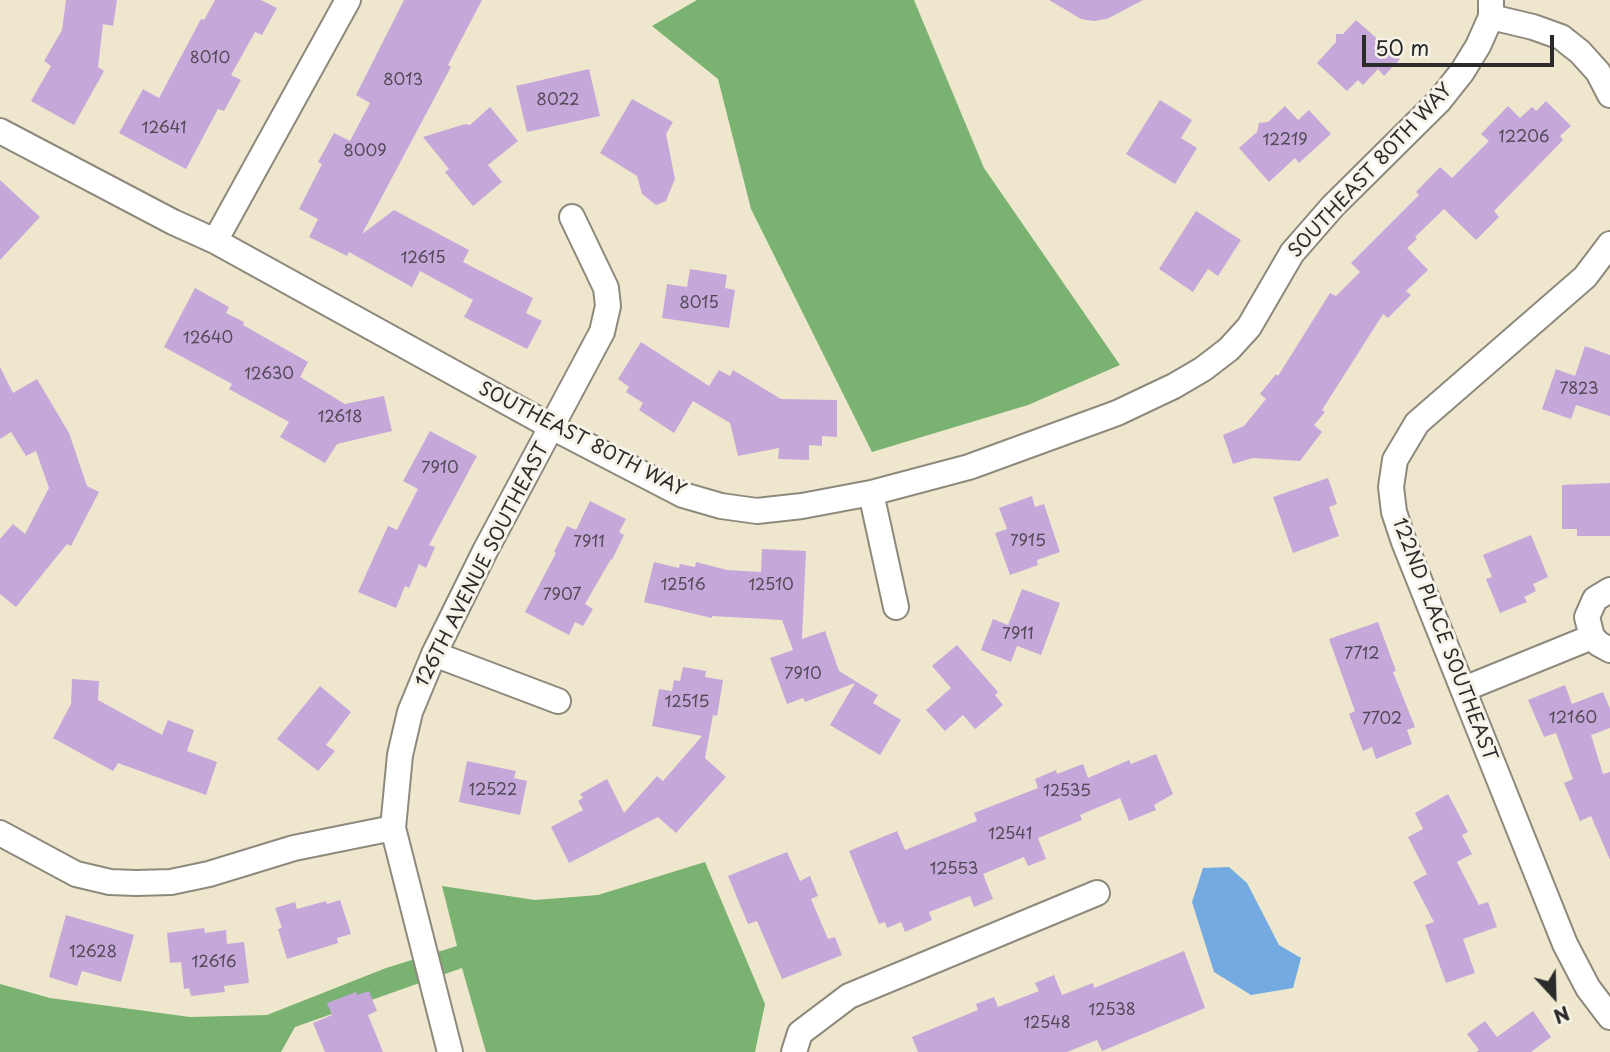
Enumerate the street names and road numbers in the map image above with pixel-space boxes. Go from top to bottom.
street label: SOUTHEAST 80TH WAY [1284,79,1458,263]
street label: SOUTHEAST 80TH WAY [475,378,689,502]
street label: 126TH AVENUE SOUTHEAST [411,439,555,691]
street label: 122ND PLACE SOUTHEAST [1387,515,1501,765]

